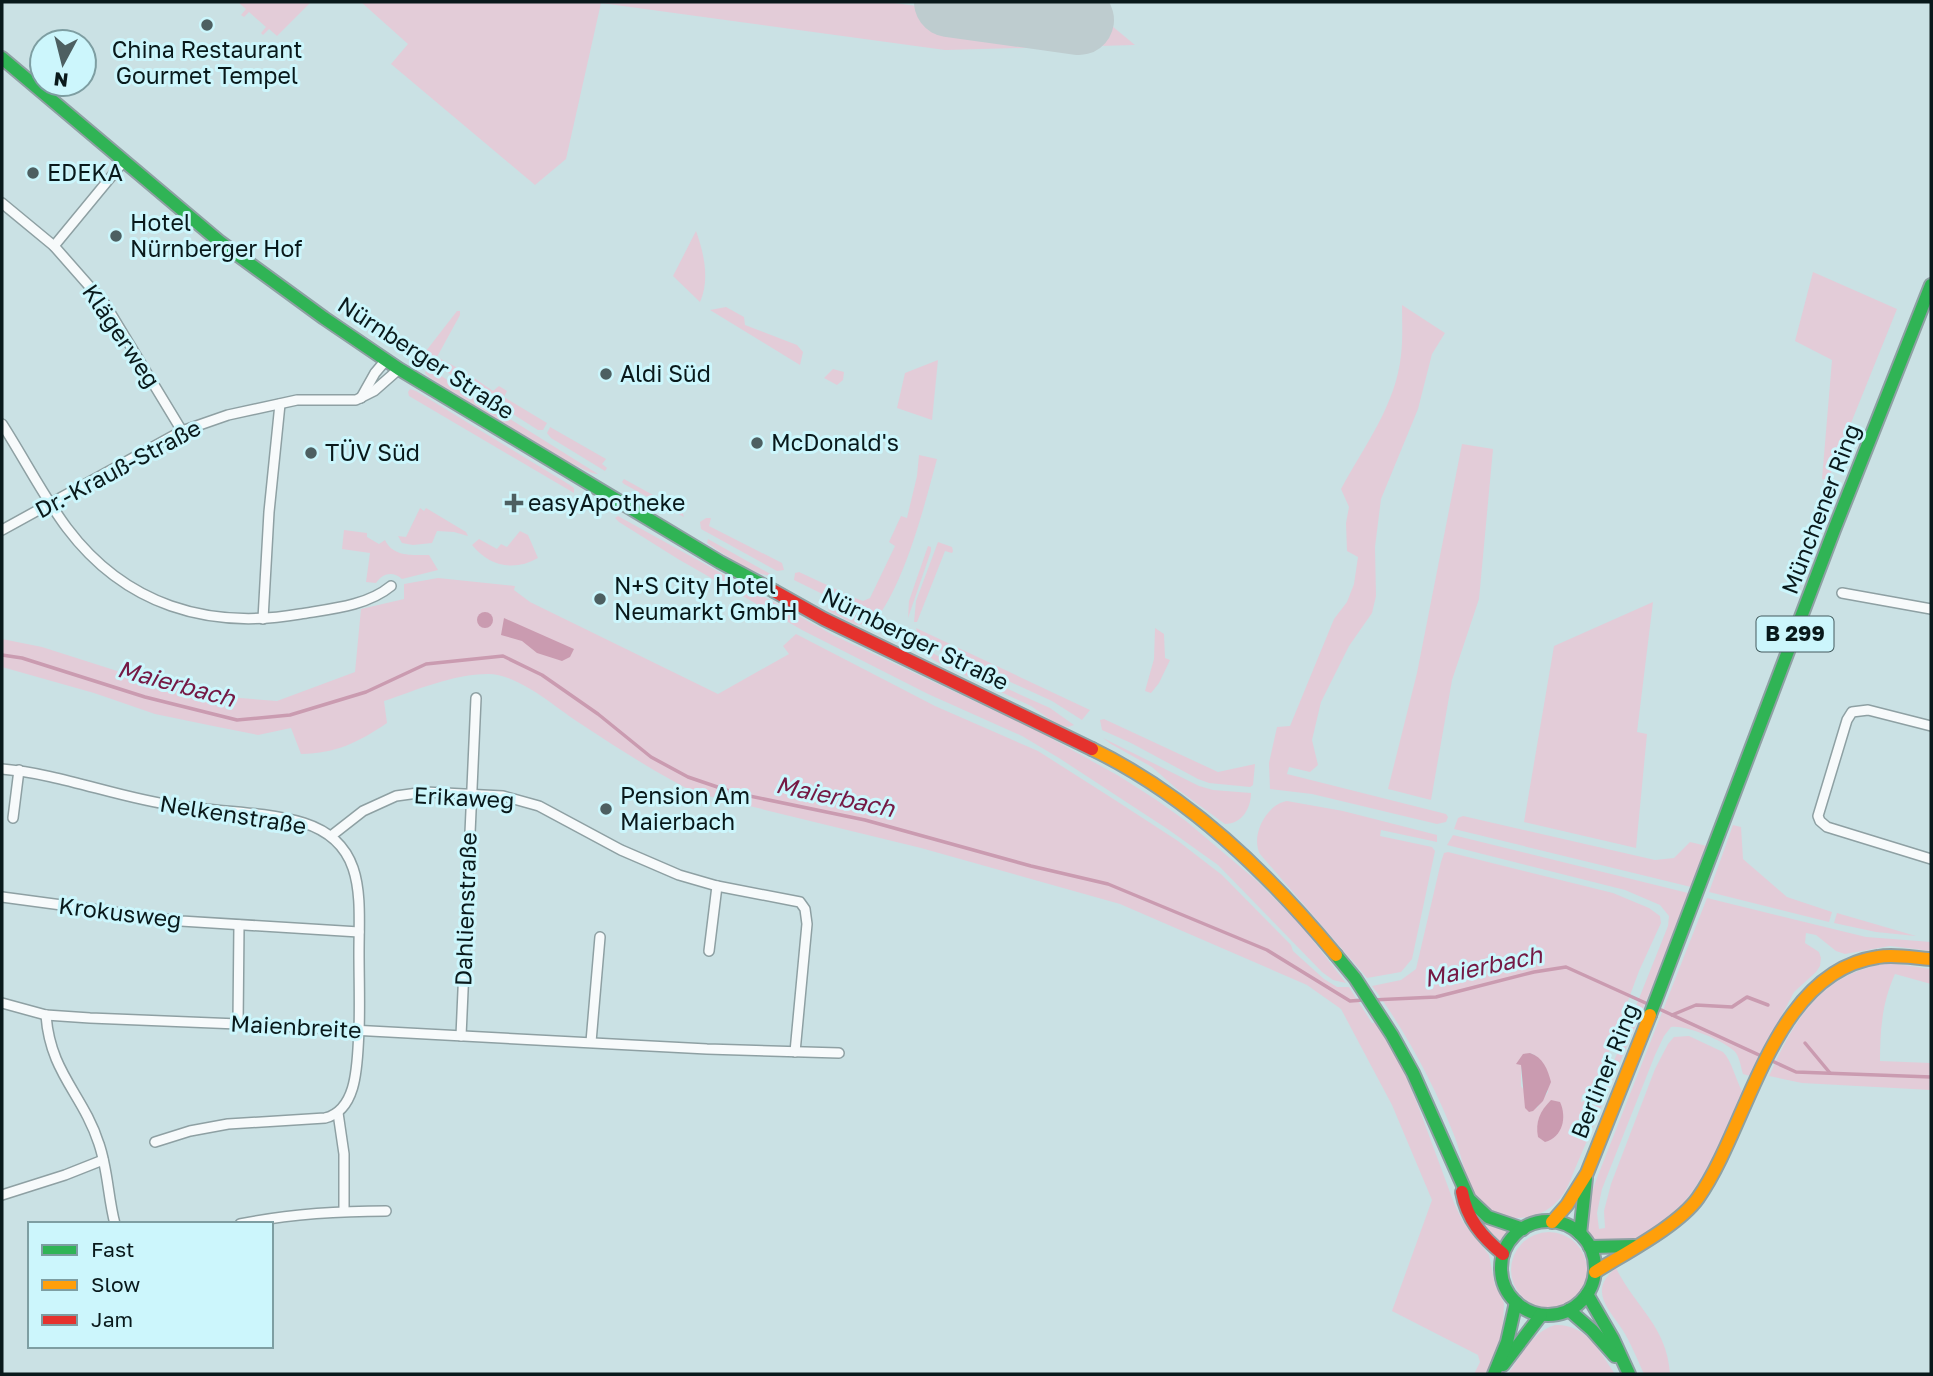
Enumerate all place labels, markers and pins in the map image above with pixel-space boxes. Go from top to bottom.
marker: China Restaurant Gourmet Tempel [199,17,215,33]
place label: China Restaurant Gourmet Tempel [112,35,302,89]
place label: EDEKA [47,158,123,186]
marker: EDEKA [25,165,41,181]
place label: Hotel Nürnberger Hof [130,208,302,262]
marker: Hotel Nürnberger Hof [108,228,124,244]
place label: Aldi Süd [620,359,711,387]
marker: Aldi Süd [598,366,614,382]
place label: McDonald's [771,428,899,456]
marker: McDonald's [749,435,765,451]
place label: TÜV Süd [325,438,420,466]
marker: TÜV Süd [303,445,319,461]
place label: easyApotheke [528,488,685,516]
marker: easyApotheke [506,495,522,511]
place label: N+S City Hotel Neumarkt GmbH [614,571,798,625]
marker: N+S City Hotel Neumarkt GmbH [592,591,608,607]
place label: Pension Am Maierbach [620,781,750,835]
marker: Pension Am Maierbach [598,801,614,817]

